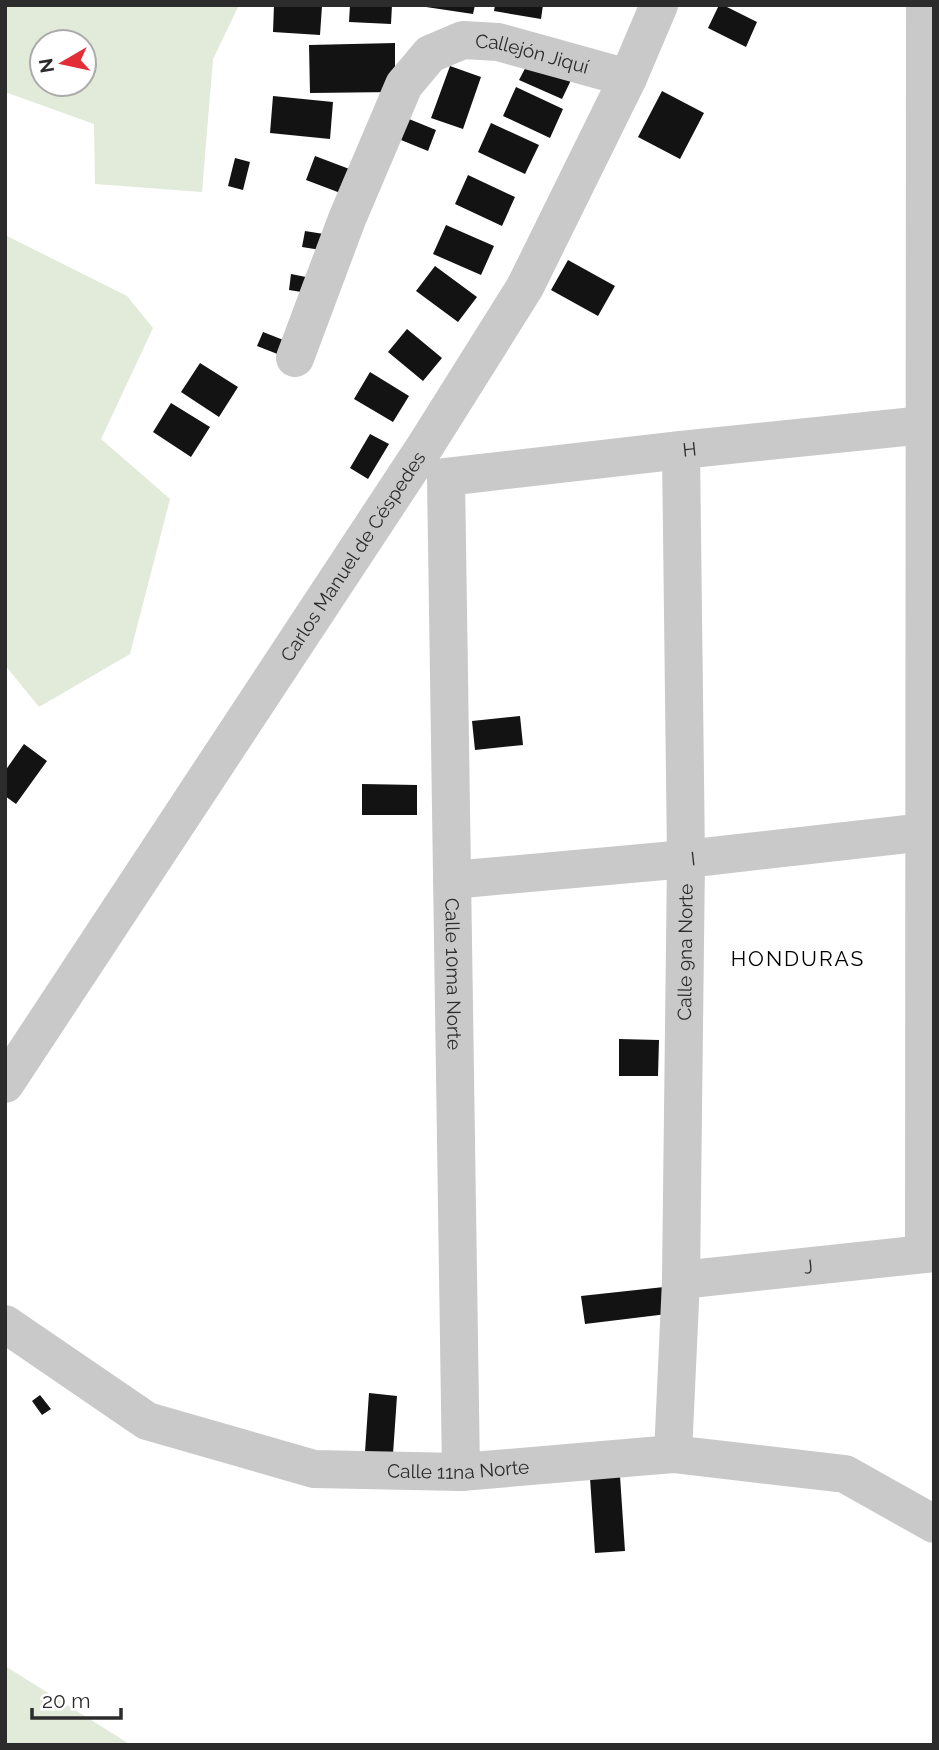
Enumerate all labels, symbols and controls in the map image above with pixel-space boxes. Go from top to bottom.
north arrow [28,28,98,98]
street label: Callejón Jiquí [475,30,592,78]
text: N [34,57,58,75]
street label: H [681,437,698,461]
street label: Carlos Manuel de Céspedes [276,447,430,665]
street label: I [689,847,697,869]
street label: Calle 9na Norte [673,884,697,1021]
street label: Calle 10ma Norte [441,898,466,1050]
district label: HONDURAS [731,946,865,971]
street label: J [803,1255,814,1278]
street label: Calle 11na Norte [387,1455,530,1483]
scale bar [32,1676,121,1720]
text: 20 m [42,1688,90,1713]

